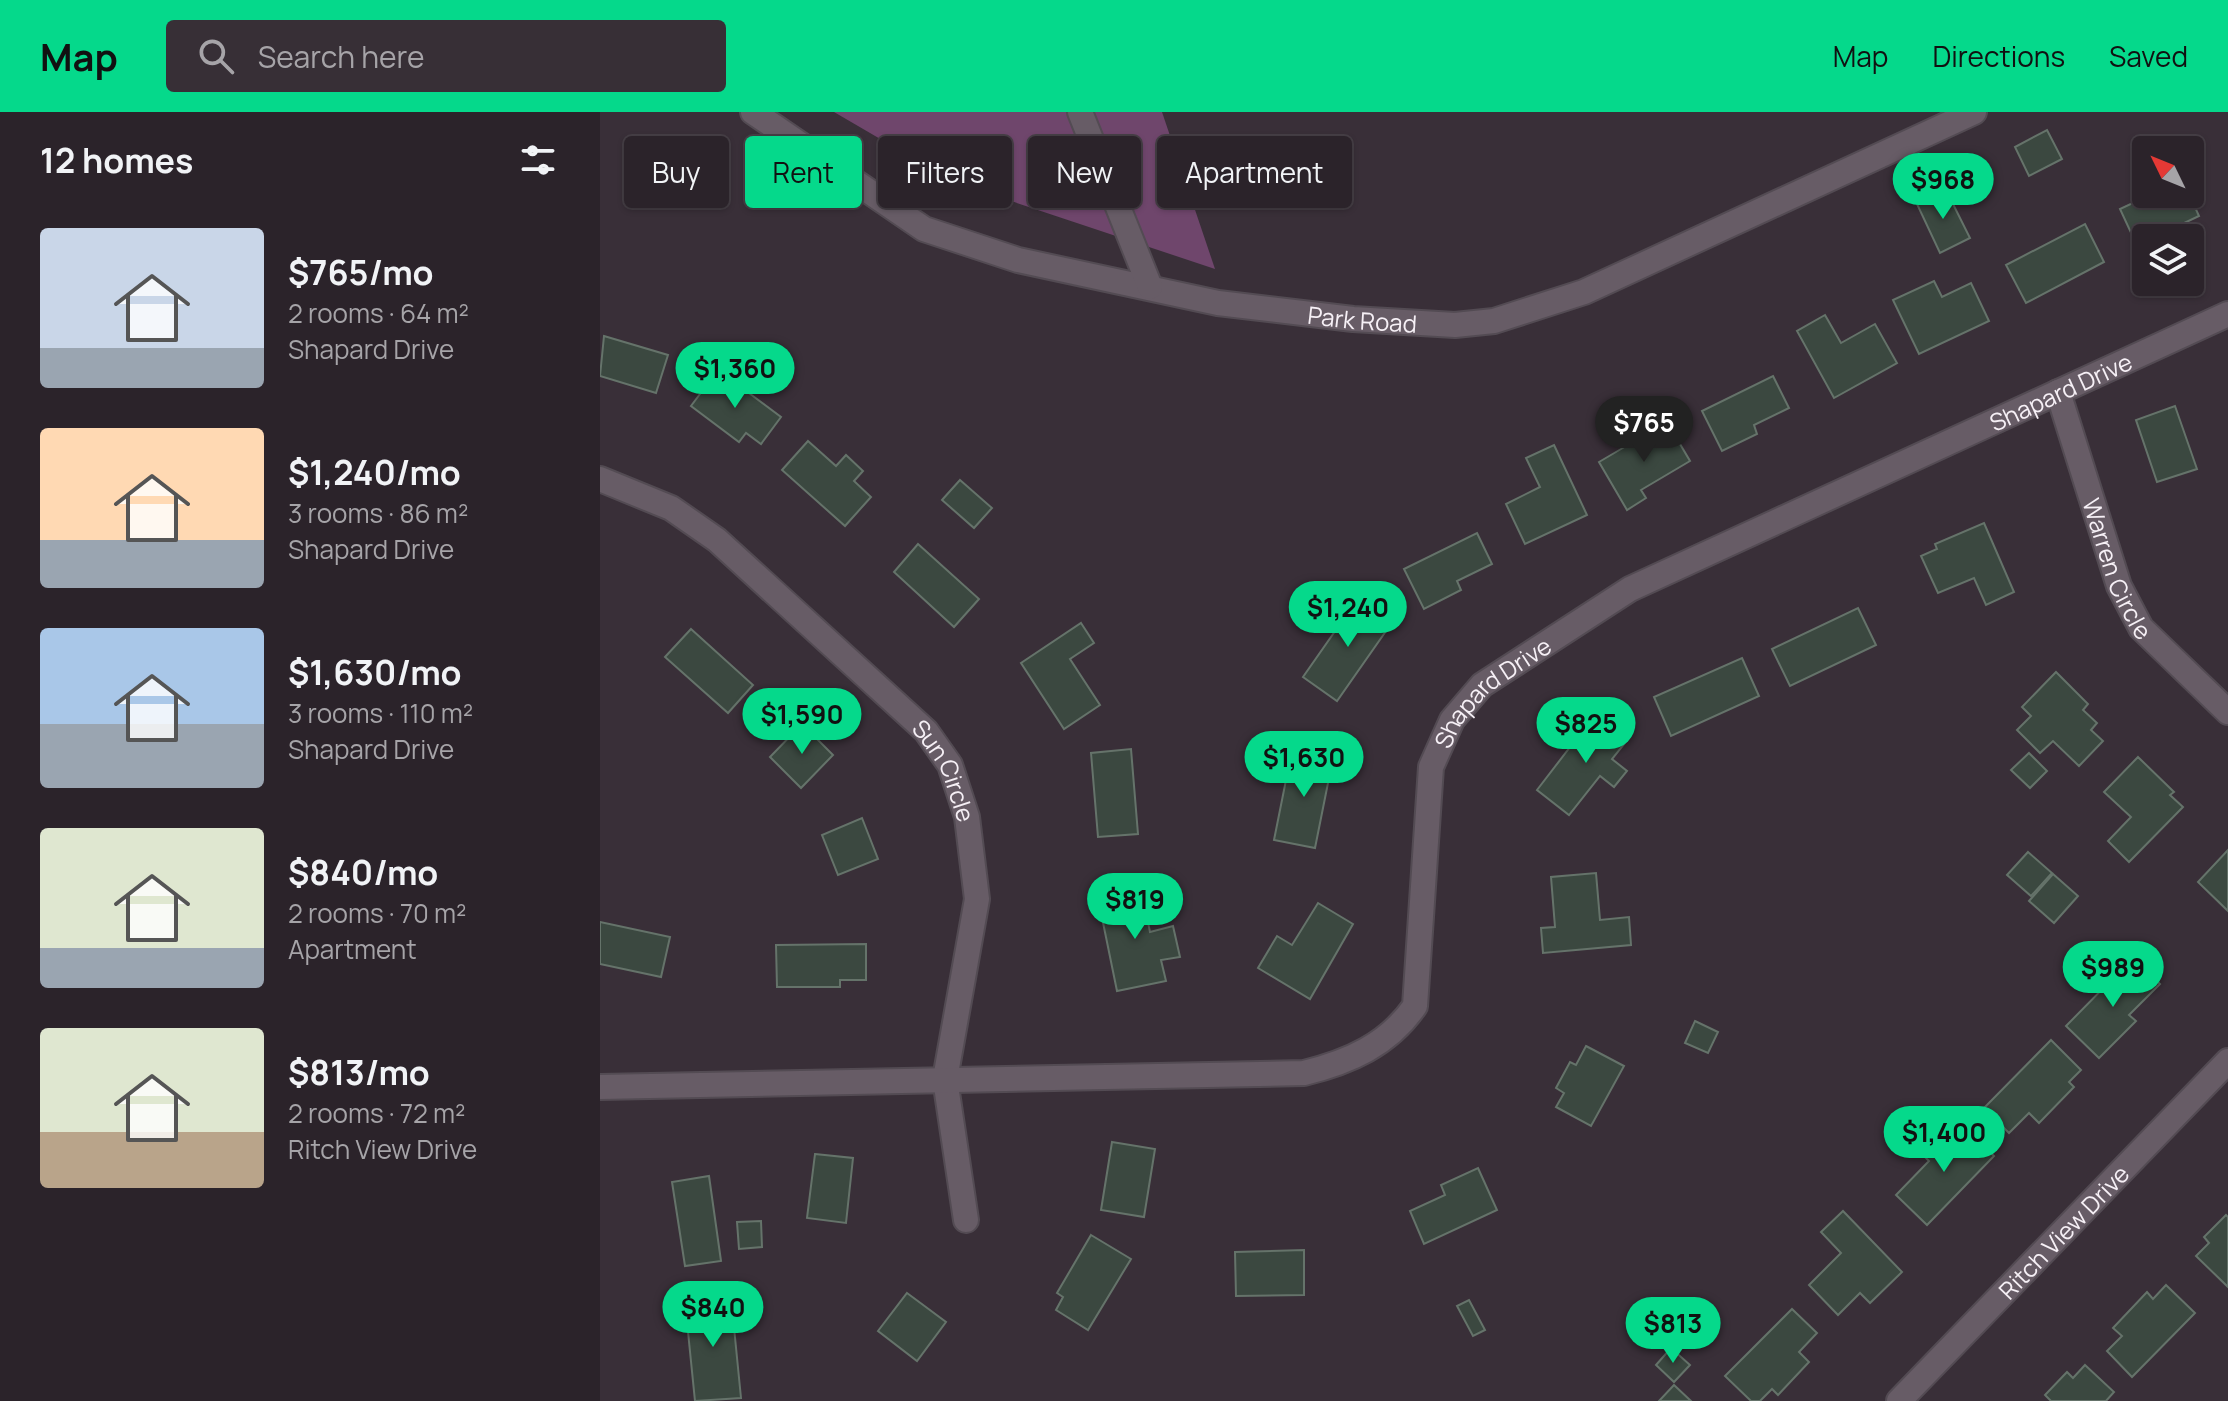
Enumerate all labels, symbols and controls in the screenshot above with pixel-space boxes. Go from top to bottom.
search box [166,20,726,92]
text: Map [40,30,118,82]
icon: search [194,34,238,78]
text: Search here [258,36,425,77]
text: Map [1833,37,1888,75]
text: Directions [1932,37,2065,75]
text: Saved [2109,37,2188,75]
chip: Buy [624,136,729,208]
chip: Rent [745,136,862,208]
chip: Filters [878,136,1012,208]
chip: New [1028,136,1141,208]
chip: Apartment [1157,136,1352,208]
north arrow [2132,136,2204,208]
map controls [2132,136,2204,296]
text: 12 homes [40,137,193,183]
icon: filters [516,138,560,182]
pin: $968 [1896,153,1990,221]
text: $968 [1911,161,1975,197]
button: layers [2132,224,2204,296]
text: $765/mo [288,249,434,295]
icon: home [104,260,200,356]
text: 2 rooms · 64 m² [288,295,469,331]
street label: Park Road [1306,297,1418,339]
text: Shapard Drive [288,331,454,367]
pin: $1,360 [670,342,800,410]
street label: Shapard Drive [1984,344,2137,438]
text: $1,360 [694,350,776,386]
pin: $765 [1597,396,1691,464]
text: $765 [1613,404,1675,440]
text: $1,240/mo [288,449,461,495]
icon: home [104,460,200,556]
street label: Warren Circle [2076,494,2159,646]
text: 3 rooms · 86 m² [288,495,468,531]
text: Shapard Drive [288,531,454,567]
pin: $1,240 [1283,581,1413,649]
text: $1,240 [1307,589,1389,625]
street label: Shapard Drive [1425,628,1557,753]
text: $1,630/mo [288,649,461,695]
icon: home [104,660,200,756]
pin: $1,590 [737,688,867,756]
text: 3 rooms · 110 m² [288,695,473,731]
text: $1,590 [760,696,844,732]
pin: $825 [1539,697,1633,765]
text: $825 [1555,705,1617,741]
street label: Sun Circle [906,711,984,826]
text: Shapard Drive [288,731,454,767]
pin: $1,630 [1239,731,1369,799]
text: $1,630 [1263,739,1345,775]
text: $840/mo [288,849,438,895]
icon: home [104,860,200,956]
pin: $819 [1088,873,1182,941]
text: $819 [1105,881,1165,917]
text: 2 rooms · 70 m² [288,895,466,931]
text: Apartment [288,931,417,967]
pin: $989 [2066,941,2160,1009]
text: $989 [2081,949,2145,985]
text: $813/mo [288,1049,430,1095]
icon: home [104,1060,200,1156]
text: 2 rooms · 72 m² [288,1095,465,1131]
pin: $1,400 [1879,1106,2009,1174]
text: $1,400 [1902,1114,1986,1150]
text: Ritch View Drive [288,1131,477,1167]
street label: Ritch View Drive [1990,1157,2136,1306]
pin: $840 [666,1281,760,1349]
text: $840 [680,1289,746,1325]
pin: $813 [1626,1297,1720,1365]
text: $813 [1644,1305,1702,1341]

